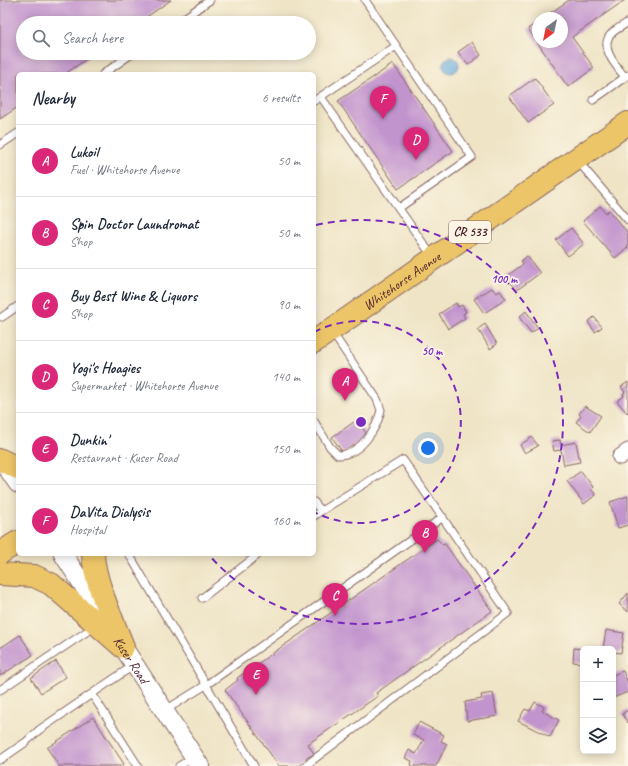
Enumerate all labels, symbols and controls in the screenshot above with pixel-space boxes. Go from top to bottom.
north arrow [532,12,568,48]
search box [16,16,316,60]
icon: search [30,27,52,49]
text: Search here [62,29,123,48]
pin: F [370,86,396,119]
text: Nearby [32,88,75,109]
text: 6 results [262,90,300,106]
pin: D [403,127,429,160]
text: Lukoil [70,143,98,162]
text: A [42,153,48,169]
text: 50 m [278,153,300,169]
text: Fuel · Whitehorse Avenue [70,162,179,178]
text: Spin Doctor Laundromat [70,215,199,234]
road number: CR 533 [449,221,491,243]
text: B [42,225,48,241]
text: 50 m [278,225,300,241]
text: Shop [70,234,92,250]
street label: Whitehorse Avenue [360,247,445,314]
text: 100 m [491,271,518,287]
text: Buy Best Wine & Liquors [70,287,197,306]
text: C [42,297,48,313]
text: 90 m [278,297,300,313]
text: Shop [70,306,92,322]
text: 50 m [422,343,443,359]
text: Yogi's Hoagies [70,359,140,378]
pin: A [332,368,358,401]
text: D [41,369,49,385]
text: 140 m [272,369,300,385]
text: Supermarket · Whitehorse Avenue [70,378,218,394]
centre of rings [354,415,368,429]
text: Dunkin' [70,431,108,450]
your location [418,438,438,458]
text: E [42,441,48,457]
text: 150 m [272,441,300,457]
text: Restaurant · Kuser Road [70,450,178,466]
text: DaVita Dialysis [70,503,150,522]
text: F [42,513,48,529]
text: 160 m [272,513,300,529]
pin: B [412,520,438,553]
text: Hospital [70,522,106,538]
pin: C [322,583,348,616]
street label: Kuser Road [110,633,154,689]
map controls [580,646,616,754]
button: + [580,646,616,682]
pin: E [243,662,269,695]
button: − [580,682,616,718]
button: layers [580,718,616,754]

